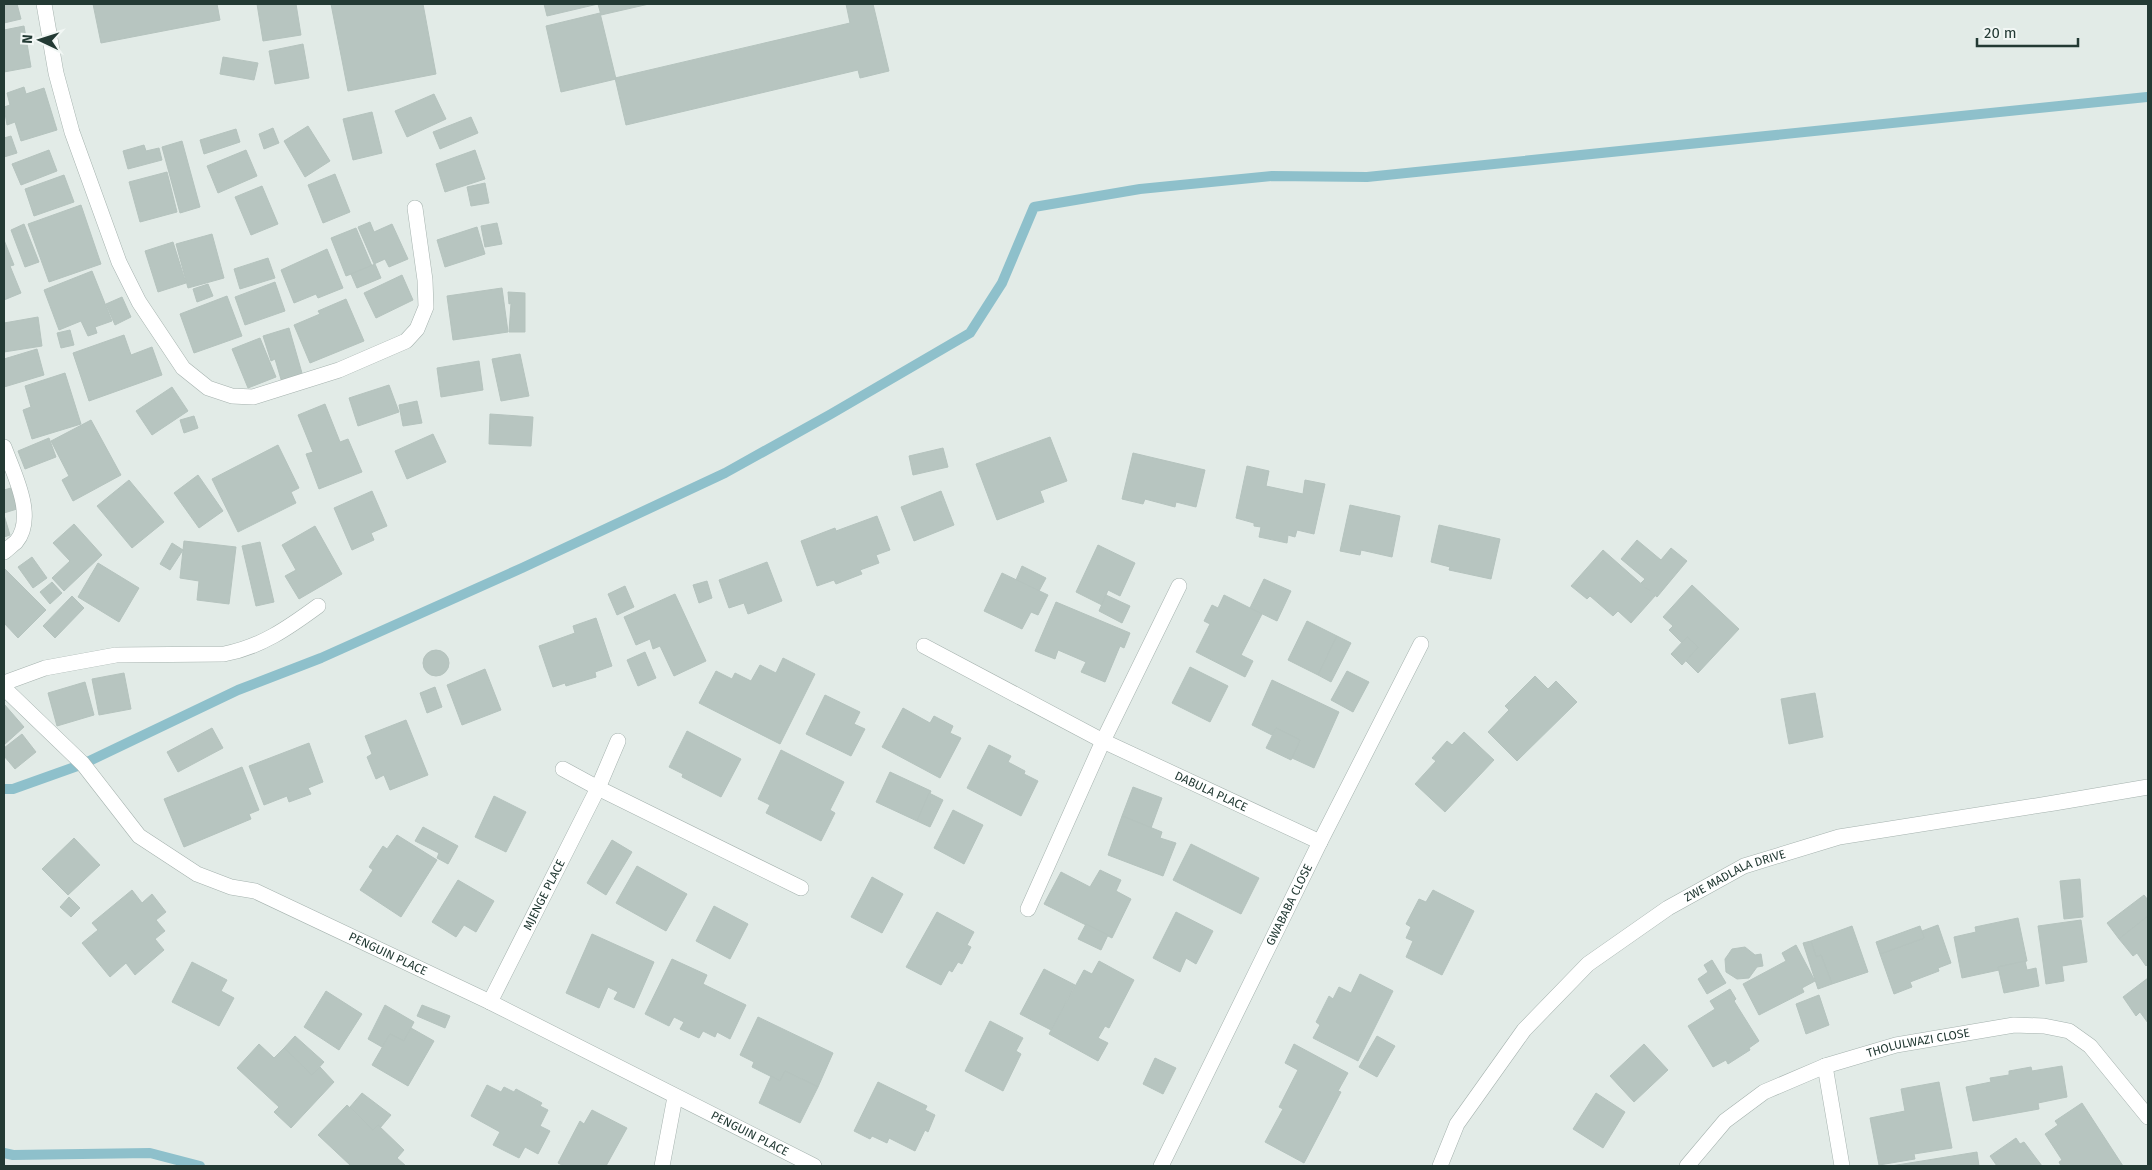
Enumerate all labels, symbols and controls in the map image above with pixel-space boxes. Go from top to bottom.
north arrow [15,15,65,65]
scale bar [1977,15,2078,47]
text: 20 m [1984,24,2017,42]
text: N [19,34,36,44]
street label: DABULA PLACE [1173,768,1250,814]
street label: ZWE MADLALA DRIVE [1682,847,1787,905]
street label: MJENGE PLACE [520,857,568,933]
street label: GWABABA CLOSE [1263,862,1315,948]
street label: PENGUIN PLACE [347,929,429,978]
street label: THOLULWAZI CLOSE [1865,1026,1971,1060]
street label: PENGUIN PLACE [709,1108,791,1159]

